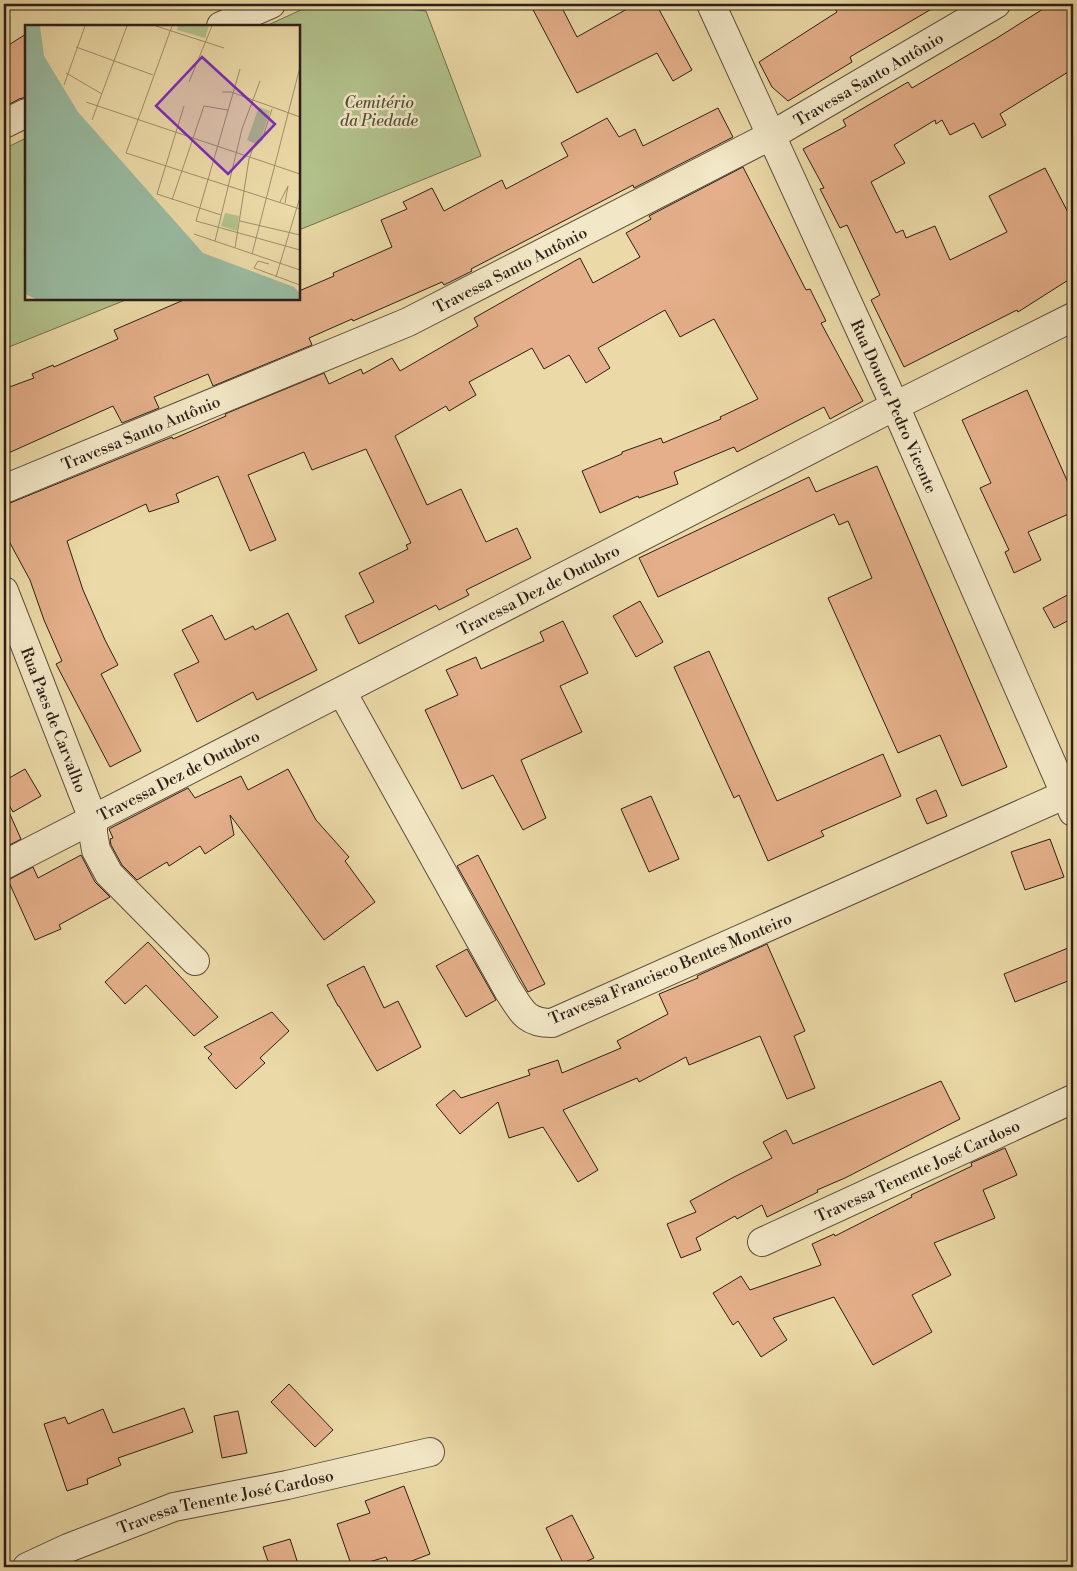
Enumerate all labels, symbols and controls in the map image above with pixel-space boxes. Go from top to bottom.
inset map [25,25,300,300]
street label: Travessa Santo Antônio [790,28,947,131]
park label: Cemitério da Piedade [340,93,419,131]
street label: Travessa Santo Antônio [430,223,591,318]
street label: Rua Doutor Pedro Vicente [846,317,941,496]
street label: Travessa Santo Antônio [59,392,224,475]
street label: Travessa Dez de Outubro [454,541,623,641]
street label: Rua Paes de Carvalho [16,644,91,796]
street label: Travessa Dez de Outubro [94,726,263,826]
street label: Travessa Francisco Bentes Monteiro [546,908,795,1029]
street label: Travessa Tenente José Cardoso [812,1116,1023,1227]
street label: Travessa Tenente José Cardoso [114,1466,336,1539]

